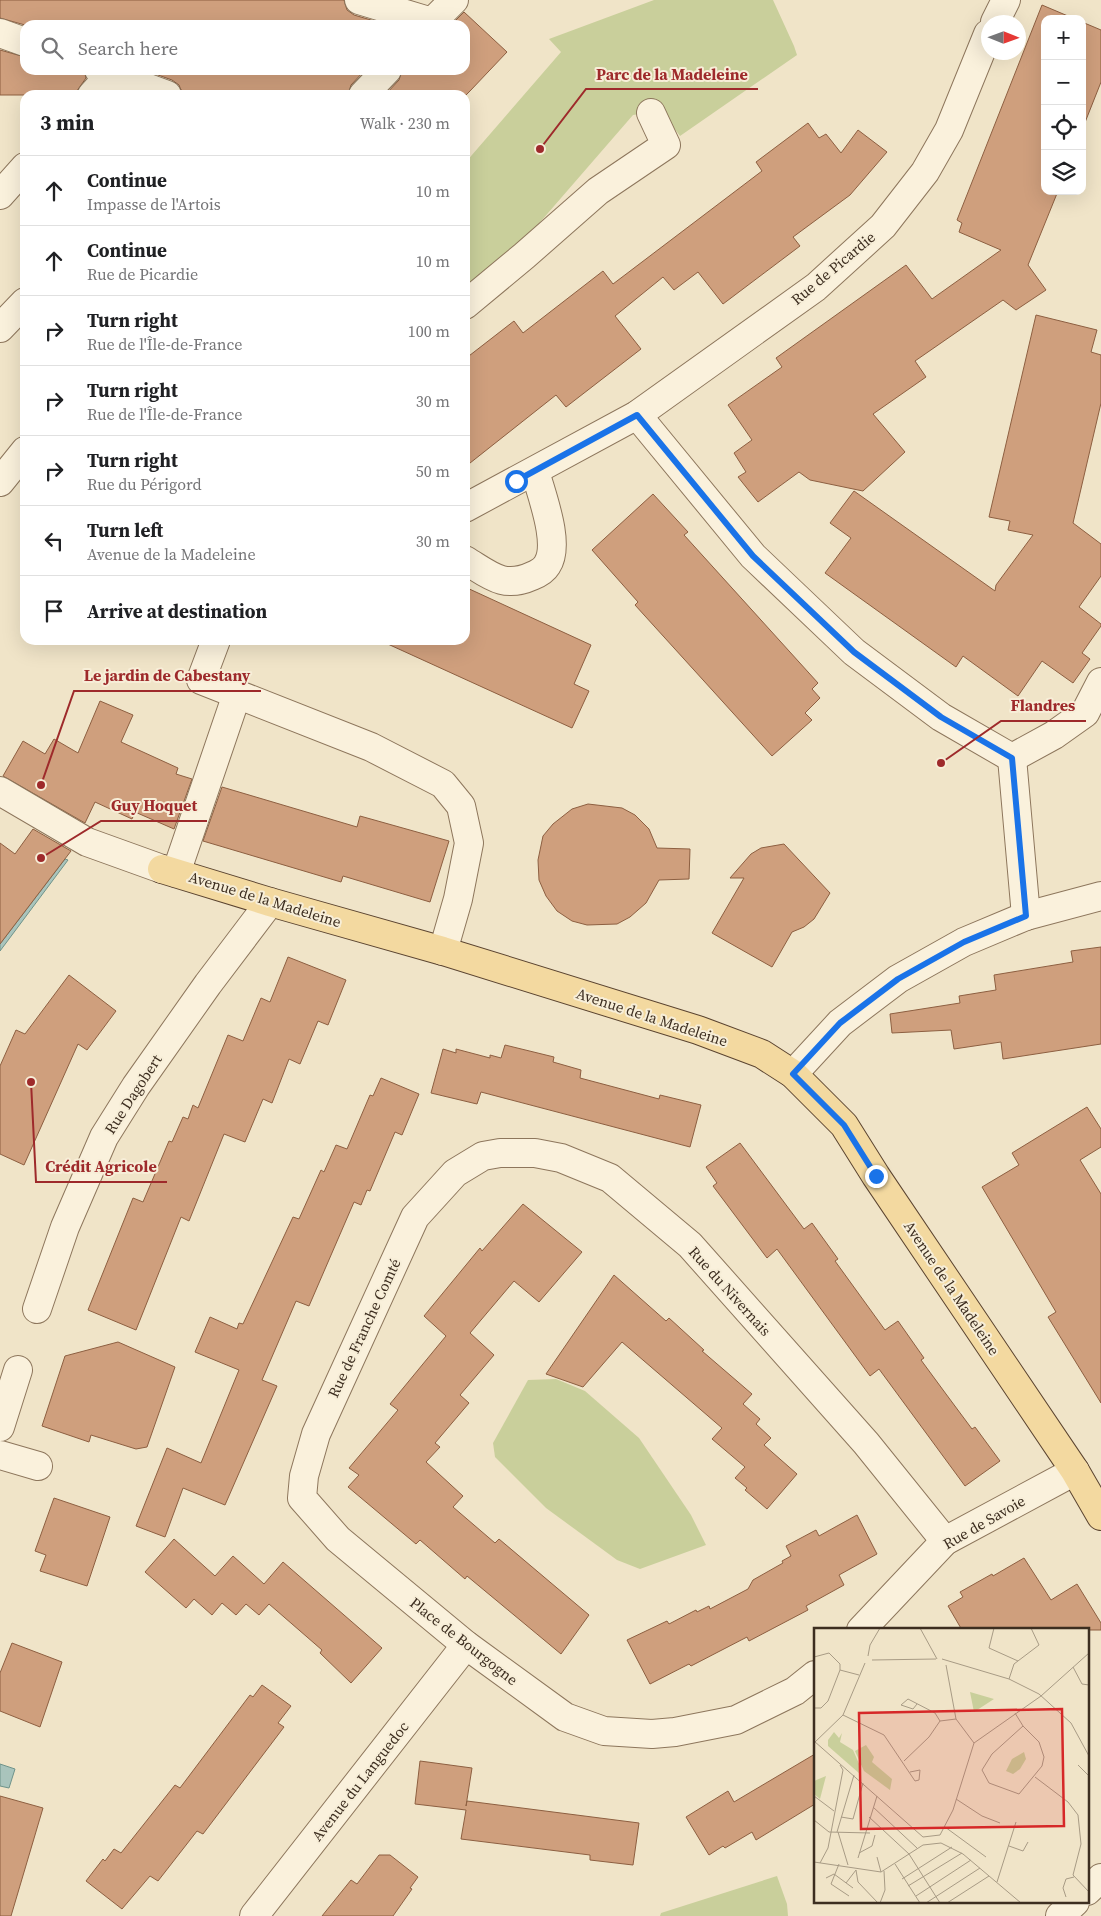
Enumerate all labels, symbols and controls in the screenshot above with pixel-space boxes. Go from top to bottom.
north arrow [981,15,1026,60]
map controls [1041,15,1086,195]
button: + [1041,15,1086,60]
search box [20,20,470,75]
icon: search [38,34,66,62]
text: Search here [78,35,178,61]
callout: Parc de la Madeleine [586,58,758,89]
button: − [1041,60,1086,105]
text: Parc de la Madeleine [596,63,748,85]
button: locate [1041,105,1086,150]
text: 3 min [40,108,95,137]
text: Walk · 230 m [360,112,450,134]
button: layers [1041,150,1086,195]
text: Continue [87,167,167,193]
icon: ahead [40,177,68,205]
text: 10 m [416,180,450,202]
text: Impasse de l'Artois [87,193,221,215]
street label: Rue de Picardie [786,226,880,310]
text: Continue [87,237,167,263]
icon: ahead [40,247,68,275]
text: 10 m [416,250,450,272]
text: Rue de Picardie [87,263,198,285]
text: Turn right [87,307,178,333]
icon: right [40,317,68,345]
text: 100 m [408,320,450,342]
text: Rue de l'Île-de-France [87,333,242,355]
text: Turn right [87,377,178,403]
icon: right [40,387,68,415]
text: 30 m [416,390,450,412]
text: Rue de l'Île-de-France [87,403,242,425]
text: Turn right [87,447,178,473]
icon: right [40,457,68,485]
text: 50 m [416,460,450,482]
route start [505,470,528,493]
text: Rue du Périgord [87,473,202,495]
text: Turn left [87,517,163,543]
icon: left [40,527,68,555]
text: 30 m [416,530,450,552]
text: Avenue de la Madeleine [87,543,256,565]
icon: arrive [40,597,68,625]
text: Arrive at destination [87,598,267,624]
callout: Le jardin de Cabestany [74,660,261,691]
text: Le jardin de Cabestany [84,664,251,686]
callout: Flandres [1001,690,1086,721]
text: Flandres [1011,694,1075,716]
callout: Guy Hoquet [101,790,207,821]
text: Guy Hoquet [111,794,197,816]
street label: Avenue de la Madeleine [186,866,344,932]
street label: Avenue de la Madeleine [574,983,731,1052]
street label: Rue Dagobert [99,1050,167,1138]
callout: Crédit Agricole [36,1151,167,1182]
text: Crédit Agricole [45,1155,157,1177]
route end [865,1165,888,1188]
street label: Avenue de la Madeleine [899,1217,1005,1360]
street label: Rue du Nivernais [684,1242,776,1340]
street label: Rue de Franche Comté [323,1255,406,1401]
street label: Rue de Savoie [939,1490,1029,1554]
street label: Place de Bourgogne [406,1592,523,1690]
inset map [814,1628,1088,1904]
street label: Avenue du Languedoc [306,1717,414,1845]

